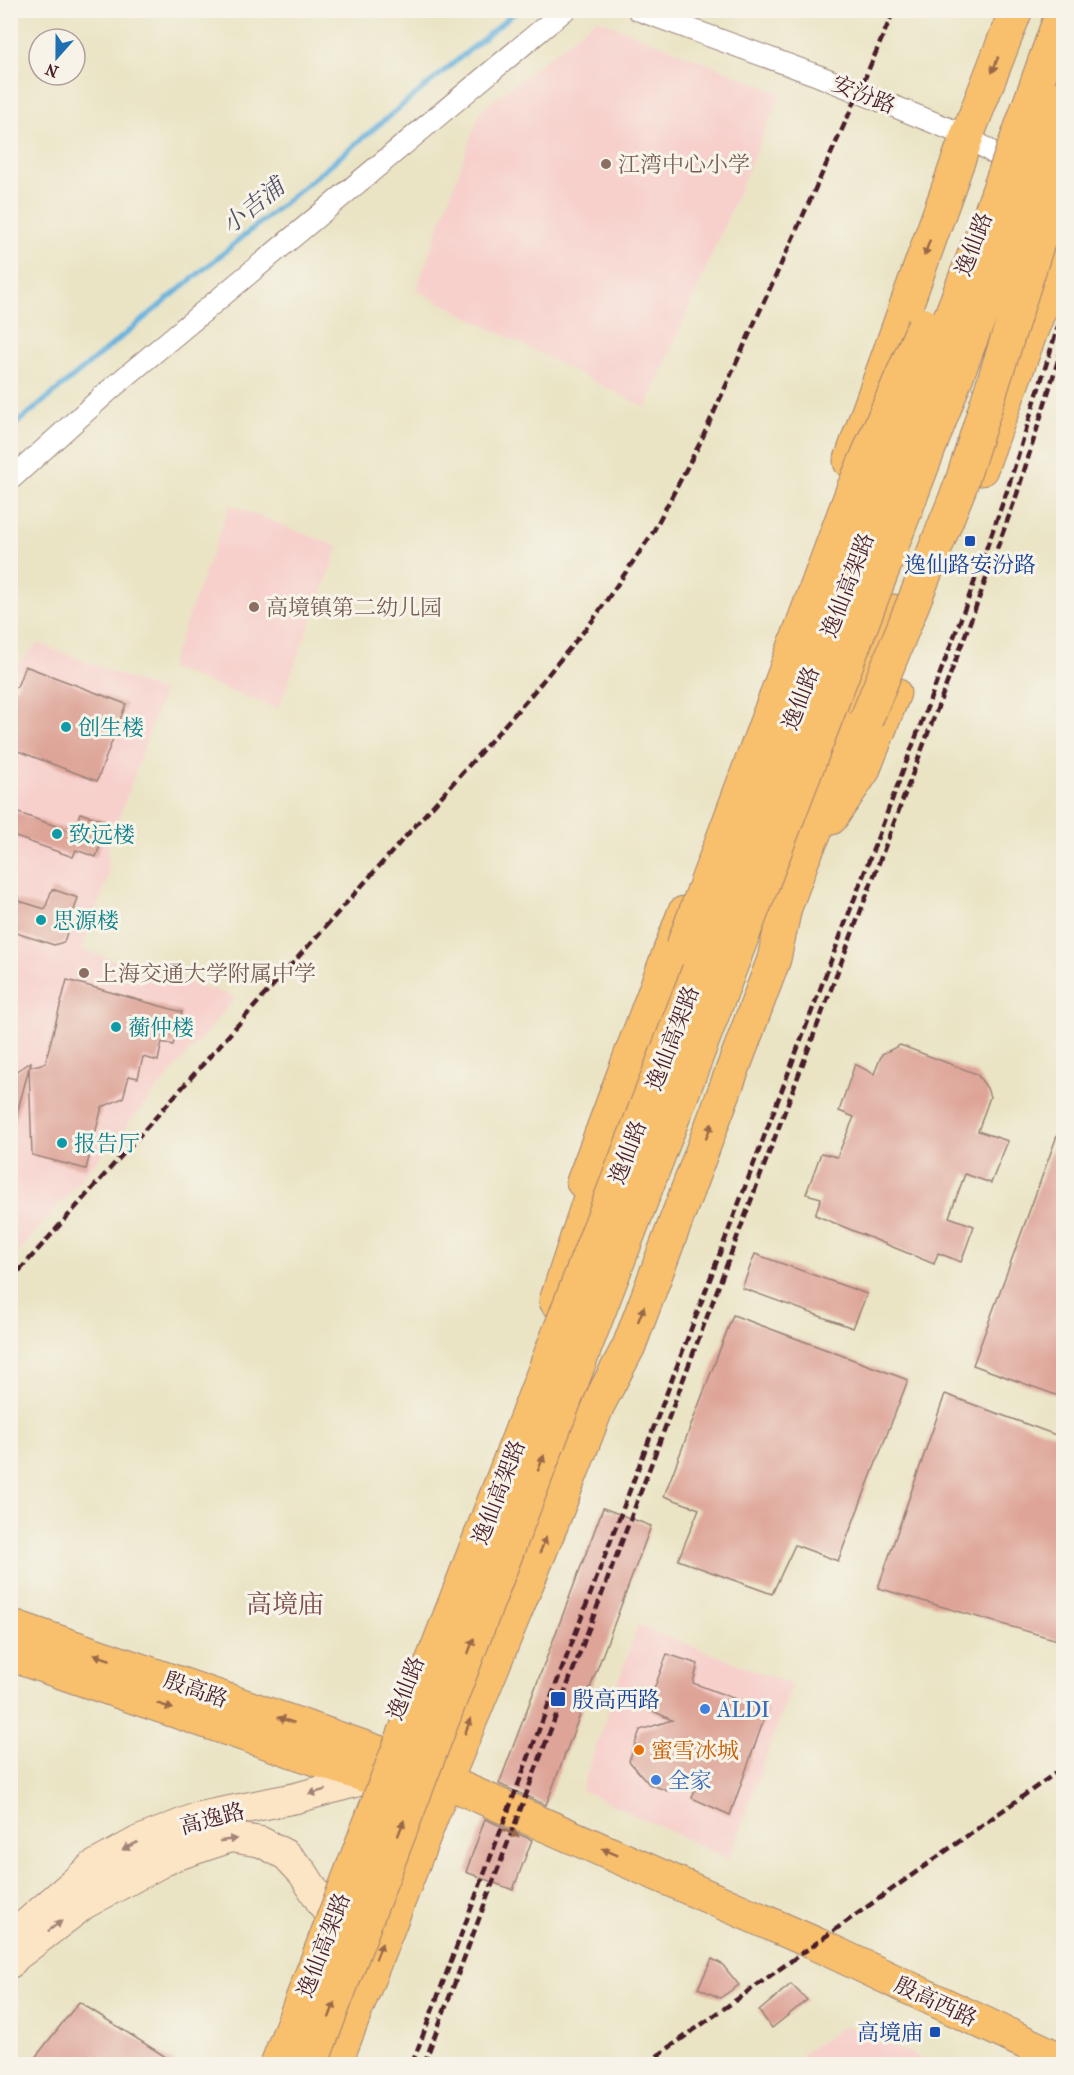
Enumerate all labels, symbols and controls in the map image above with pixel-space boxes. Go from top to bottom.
north arrow [27,27,87,87]
one-way arrow [990,56,999,74]
text: N [42,59,61,82]
street label: 安汾路 [828,71,899,119]
place label: 江湾中心小学 [618,152,750,178]
marker: 江湾中心小学 [599,157,613,171]
water label: 小吉浦 [216,170,293,240]
street label: 逸仙路 [950,209,998,280]
one-way arrow [921,239,931,257]
street label: 逸仙高架路 [816,529,880,641]
marker: 逸仙路安汾路 [963,534,977,548]
place label: 逸仙路安汾路 [904,552,1036,578]
place label: 高境镇第二幼儿园 [266,595,442,621]
marker: 高境镇第二幼儿园 [247,600,261,614]
street label: 逸仙路 [777,663,825,734]
place label: 创生楼 [78,715,144,741]
marker: 创生楼 [59,720,73,734]
place label: 致远楼 [69,822,135,848]
marker: 致远楼 [50,827,64,841]
place label: 思源楼 [53,908,119,934]
marker: 思源楼 [34,913,48,927]
place label: 上海交通大学附属中学 [96,961,316,987]
marker: 上海交通大学附属中学 [77,966,91,980]
street label: 逸仙高架路 [641,982,705,1094]
place label: 蘅仲楼 [128,1015,194,1041]
marker: 蘅仲楼 [109,1020,123,1034]
street label: 逸仙路 [604,1117,652,1188]
one-way arrow [704,1122,714,1140]
place label: 报告厅 [74,1131,140,1157]
marker: 报告厅 [55,1136,69,1150]
one-way arrow [636,1305,646,1323]
street label: 逸仙高架路 [467,1436,531,1548]
one-way arrow [536,1454,546,1472]
one-way arrow [538,1536,548,1554]
district label: 高境庙 [246,1589,324,1620]
one-way arrow [466,1636,476,1654]
one-way arrow [92,1651,110,1661]
street label: 逸仙路 [382,1653,430,1724]
street label: 殷高路 [160,1667,231,1713]
place label: 殷高西路 [572,1687,660,1713]
marker: 殷高西路 [549,1690,567,1708]
place label: ALDI [716,1697,770,1723]
one-way arrow [156,1702,174,1712]
marker: ALDI [698,1702,712,1716]
one-way arrow [277,1715,295,1725]
one-way arrow [463,1716,473,1734]
place label: 蜜雪冰城 [651,1738,739,1764]
marker: 蜜雪冰城 [632,1743,646,1757]
place label: 全家 [668,1768,712,1794]
marker: 全家 [649,1773,663,1787]
one-way arrow [307,1788,325,1797]
street label: 高逸路 [177,1798,248,1840]
one-way arrow [397,1819,406,1837]
one-way arrow [503,1828,520,1837]
one-way arrow [219,1836,238,1845]
one-way arrow [121,1841,138,1851]
one-way arrow [601,1848,618,1857]
street label: 逸仙高架路 [292,1889,356,2001]
one-way arrow [48,1920,63,1932]
one-way arrow [375,1942,385,1960]
street label: 殷高西路 [890,1972,981,2032]
one-way arrow [327,2001,337,2019]
place label: 高境庙 [857,2020,923,2046]
marker: 高境庙 [928,2025,942,2039]

